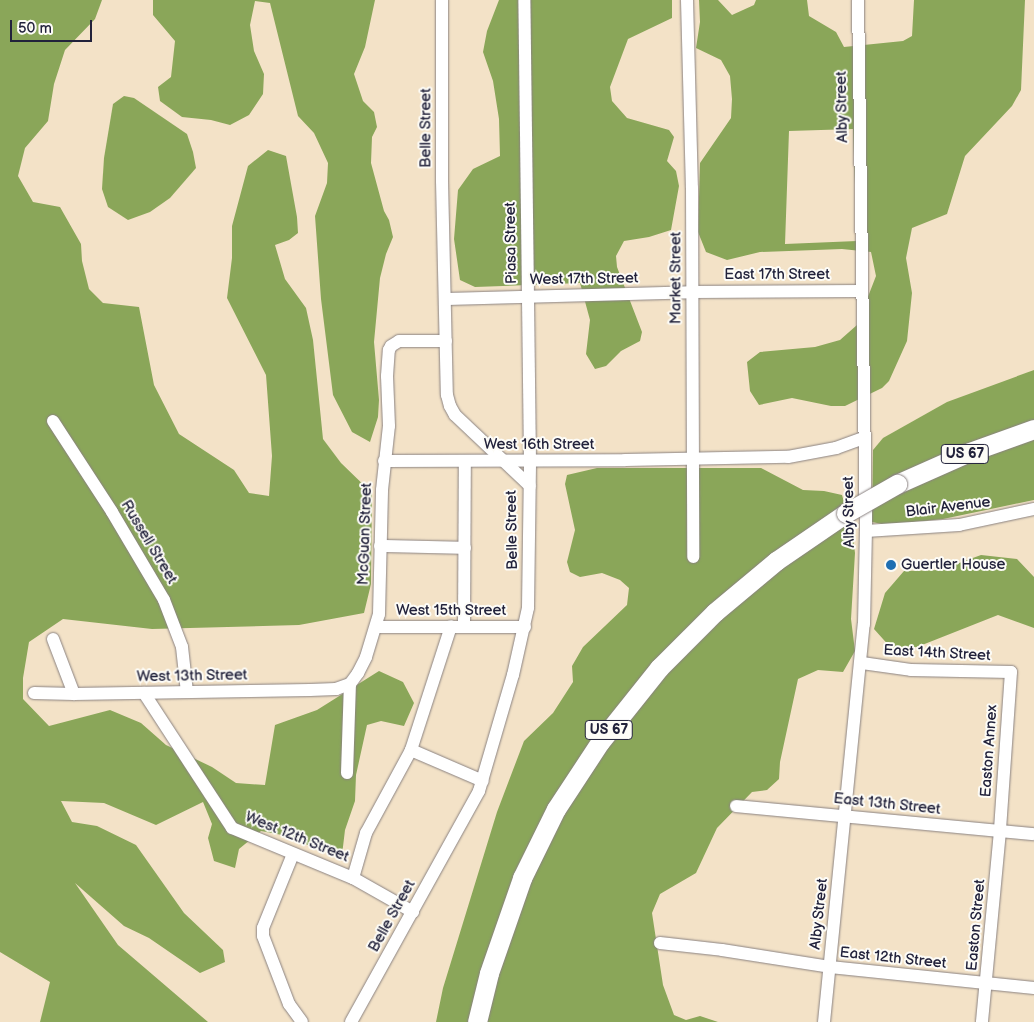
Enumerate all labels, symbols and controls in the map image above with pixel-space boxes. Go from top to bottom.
scale bar [12,10,95,42]
text: 50 m [18,19,52,38]
street label: Alby Street [832,70,852,144]
street label: Belle Street [417,88,435,168]
street label: Piasa Street [501,202,521,284]
street label: Market Street [667,232,685,324]
street label: East 17th Street [724,266,830,284]
street label: West 17th Street [529,269,639,289]
street label: West 16th Street [484,436,594,454]
road number: US 67 [940,442,990,466]
street label: Alby Street [839,475,859,549]
street label: McGuan Street [354,482,376,586]
street label: Belle Street [502,490,522,570]
street label: Blair Avenue [905,493,991,521]
street label: Russell Street [117,497,181,587]
place label: Guertler House [901,556,1005,574]
marker: Guertler House [885,559,897,571]
street label: West 15th Street [396,602,506,620]
street label: East 14th Street [883,641,991,665]
street label: West 13th Street [136,666,248,686]
street label: Easton Annex [977,704,1001,798]
road number: US 67 [584,718,634,742]
street label: East 13th Street [833,789,941,819]
street label: West 12th Street [242,808,352,866]
street label: Belle Street [365,877,419,955]
street label: Alby Street [806,877,832,951]
street label: Easton Street [963,878,989,972]
street label: East 12th Street [839,943,947,973]

